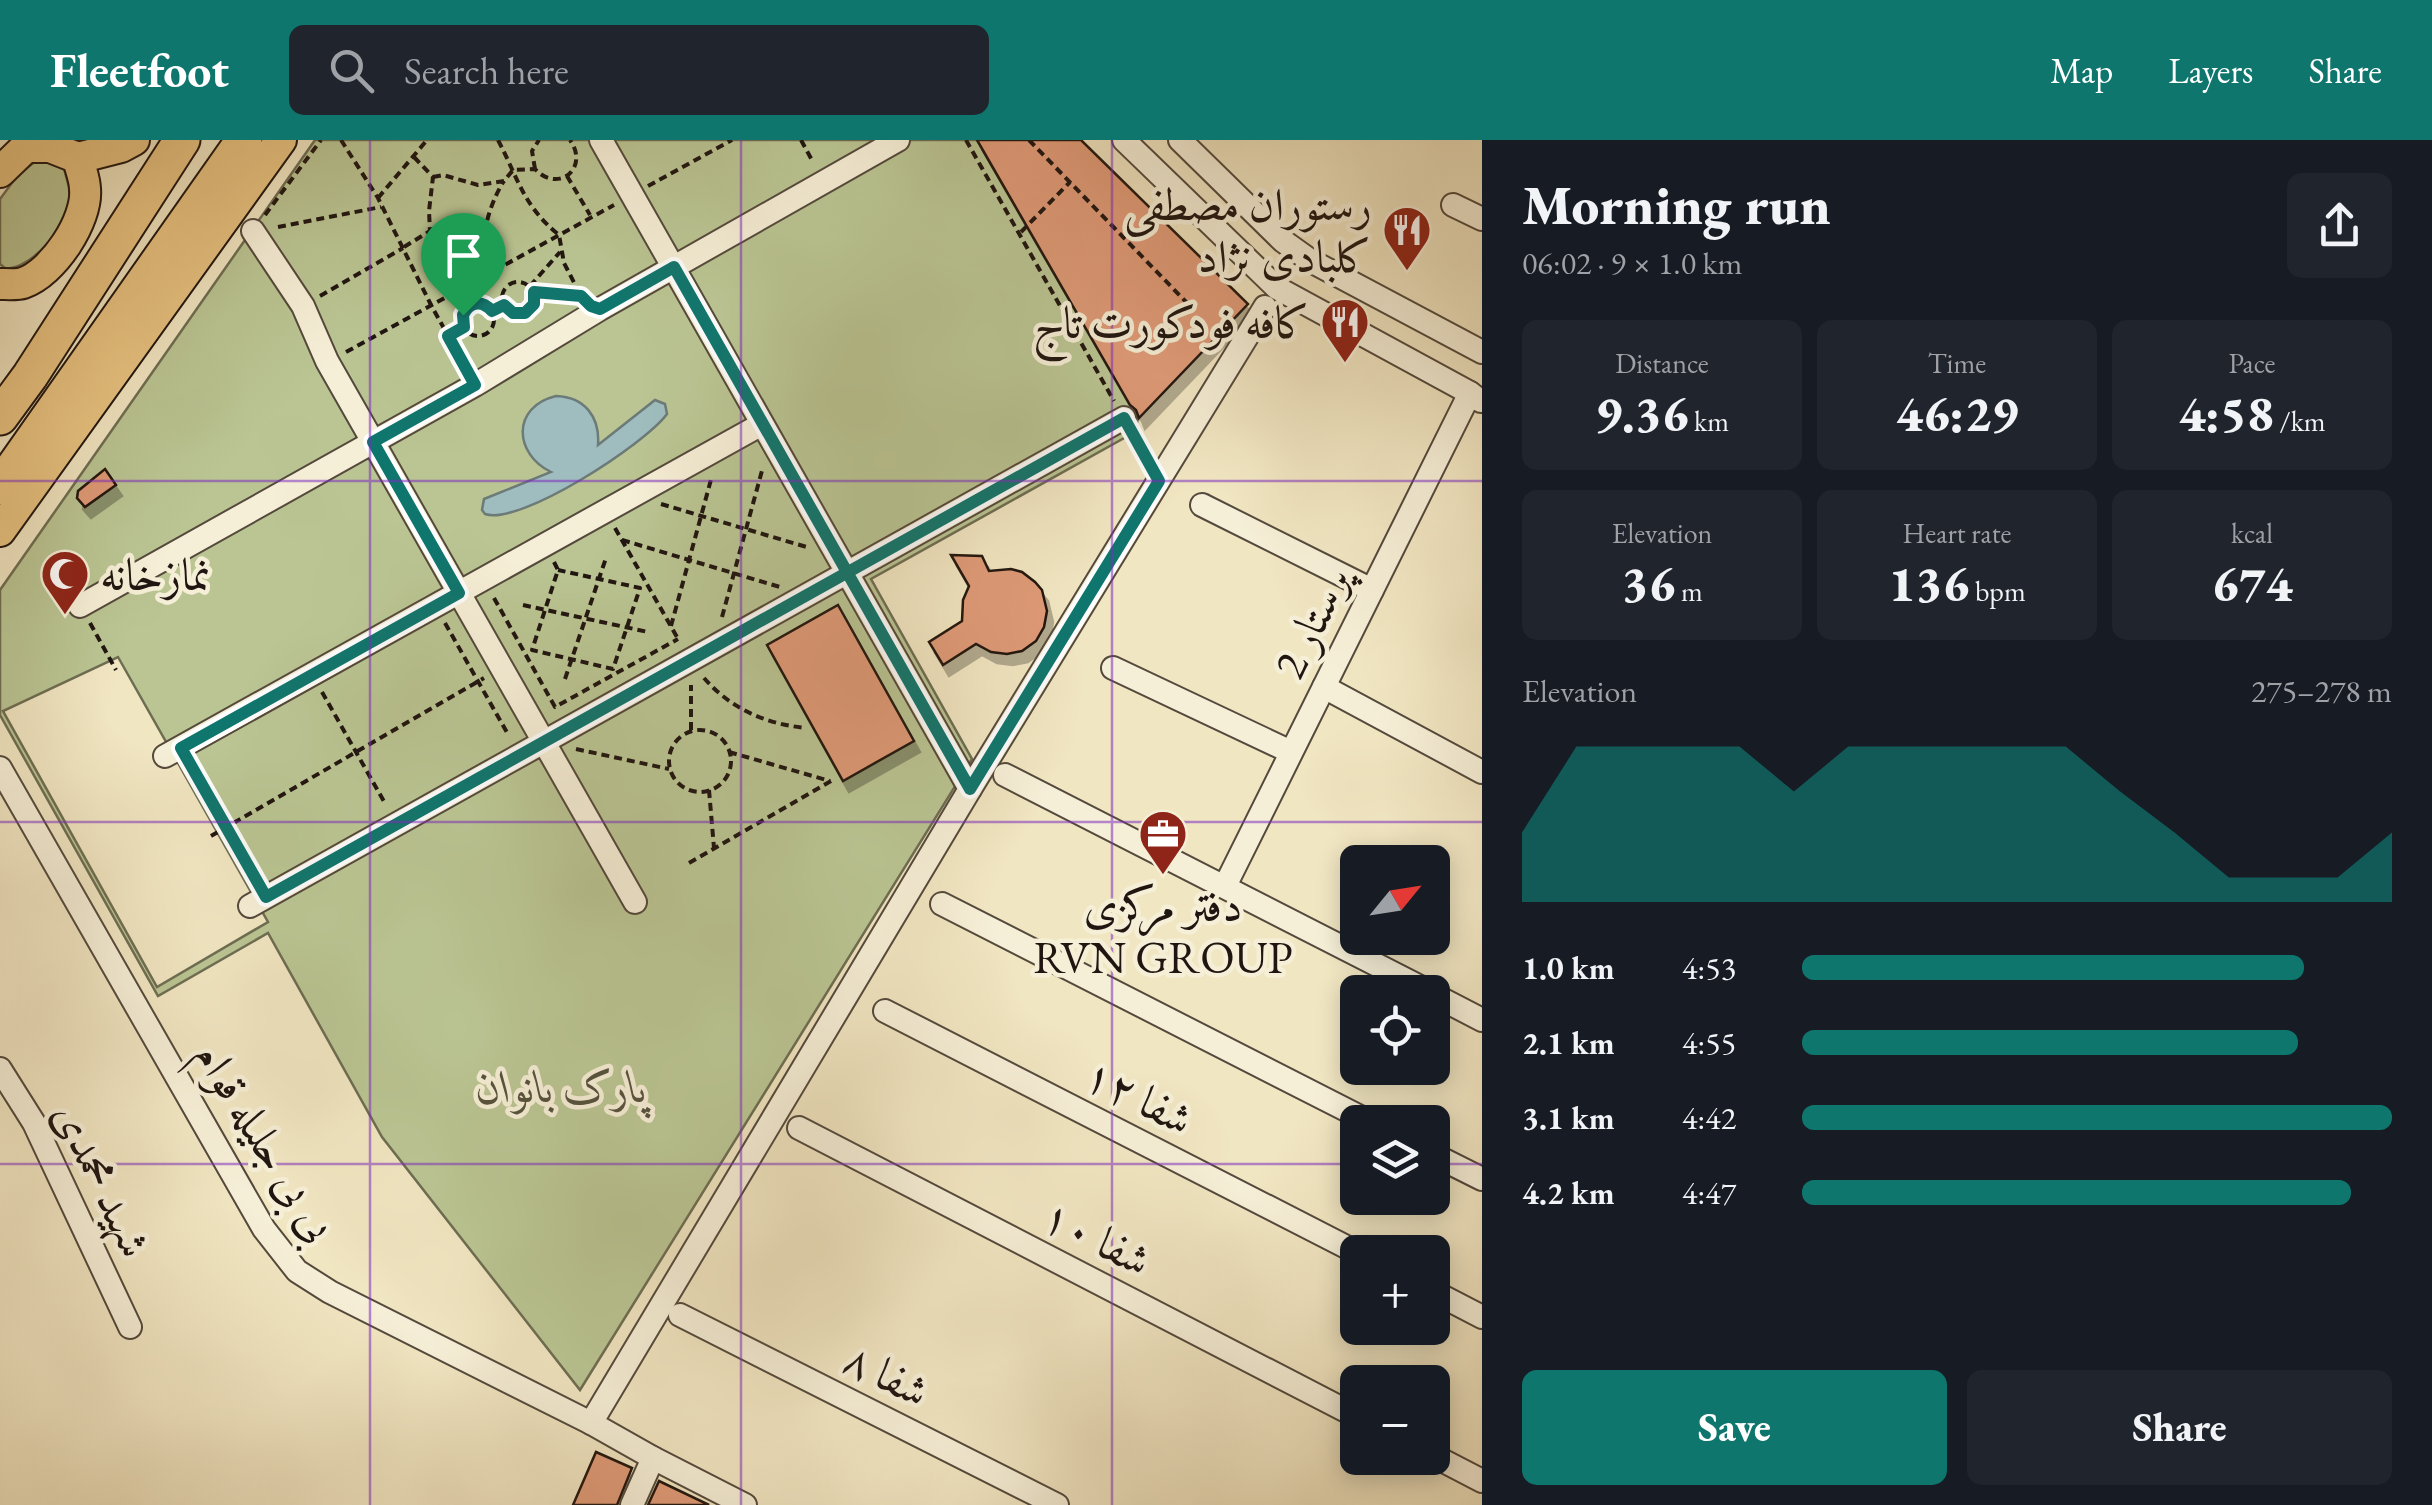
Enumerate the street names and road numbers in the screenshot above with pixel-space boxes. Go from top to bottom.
street label: پرستار 2 [1259,553,1364,687]
street label: بی بی جلیله قوام [172,1030,350,1258]
street label: شفا ۱۲ [1075,1044,1203,1148]
street label: شهید محمدی [41,1092,165,1266]
street label: شفا ۱۰ [1033,1185,1161,1289]
street label: شفا ۸ [835,1328,939,1420]

